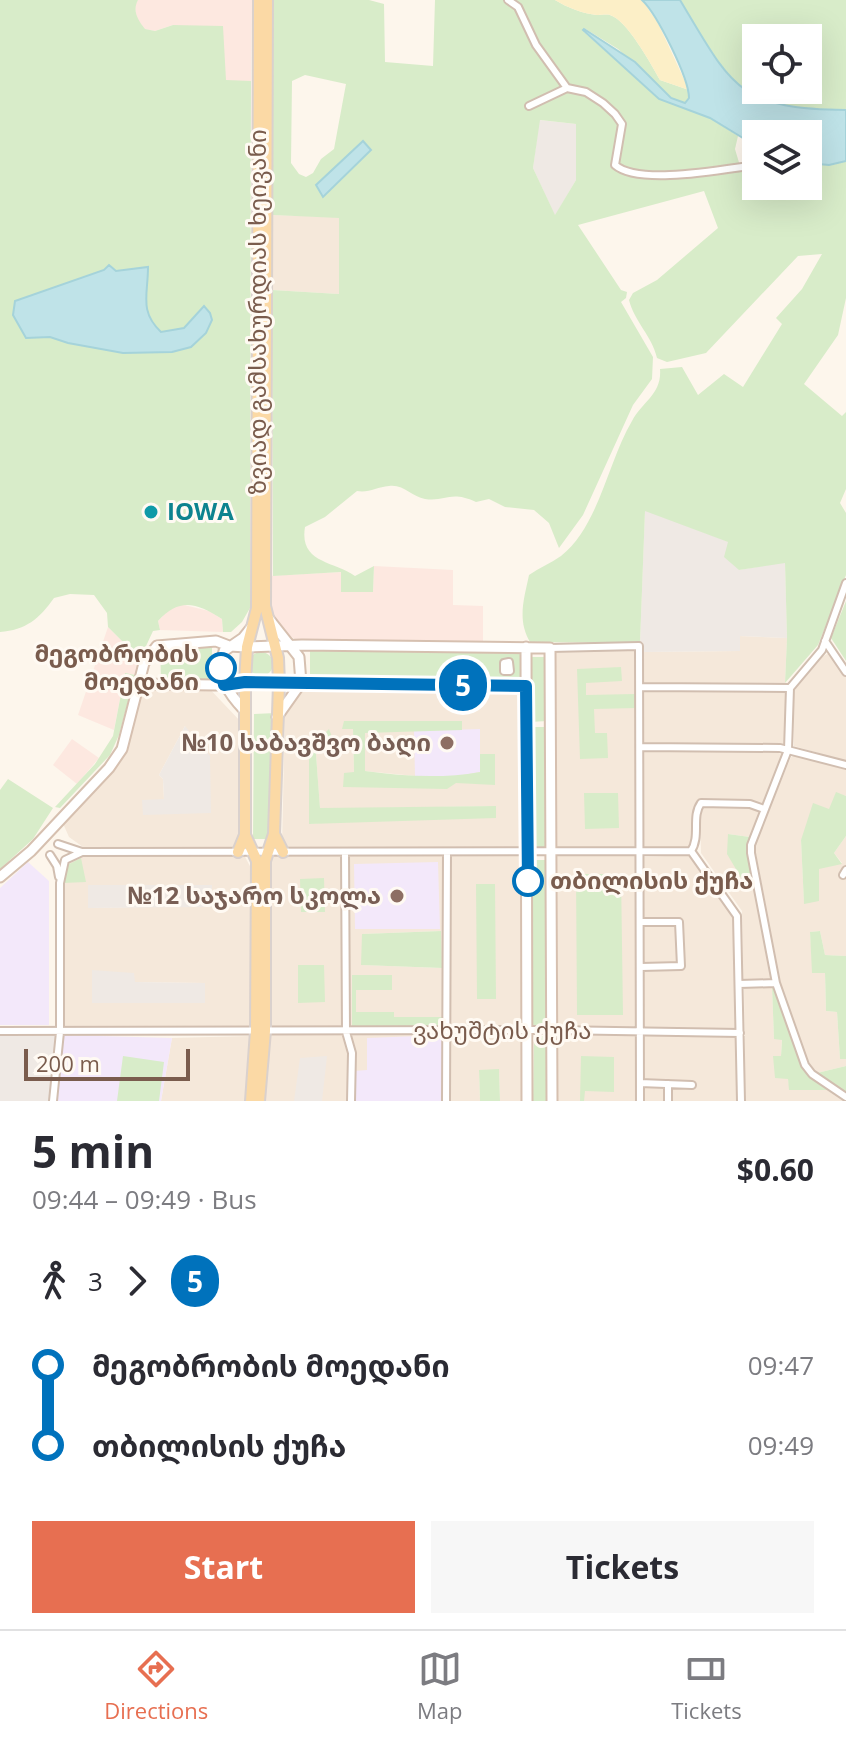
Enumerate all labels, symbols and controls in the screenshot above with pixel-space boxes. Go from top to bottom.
map controls [742,24,822,200]
button: locate [742,24,822,104]
button: layers [742,120,822,200]
street label: ზვიად გამსახურდიას ხეივანი [240,129,273,495]
place label: IOWA [167,494,234,527]
marker: IOWA [142,503,160,521]
place label: მეგობრობის მოედანი [34,636,199,697]
marker: მეგობრობის მოედანი [206,653,236,683]
line badge: 5 [437,659,489,711]
text: 5 [455,666,471,704]
place label: №10 საბავშვო ბაღი [181,725,431,758]
marker: №10 საბავშვო ბაღი [438,734,456,752]
place label: თბილისის ქუჩა [550,863,753,896]
marker: თბილისის ქუჩა [513,866,543,896]
place label: №12 საჯარო სკოლა [127,878,381,911]
marker: №12 საჯარო სკოლა [388,887,406,905]
street label: ვახუშტის ქუჩა [413,1013,591,1046]
scale bar [24,1045,190,1081]
text: 200 m [36,1048,100,1078]
text: 5 min [32,1121,154,1181]
text: $0.60 [737,1149,814,1190]
text: 09:44 – 09:49 · Bus [32,1181,257,1217]
icon: walk [32,1259,76,1303]
icon: forward [115,1259,159,1303]
text: 5 [187,1262,203,1300]
text: 3 [88,1263,103,1299]
text: მეგობრობის მოედანი [92,1345,450,1386]
text: 09:47 [748,1347,814,1383]
text: თბილისის ქუჩა [92,1425,346,1466]
text: 09:49 [748,1427,814,1463]
button: Start [32,1521,415,1613]
button: Tickets [431,1521,814,1613]
tab: Directions [104,1647,208,1725]
tab: Map [417,1647,463,1725]
tab: Tickets [671,1647,742,1725]

